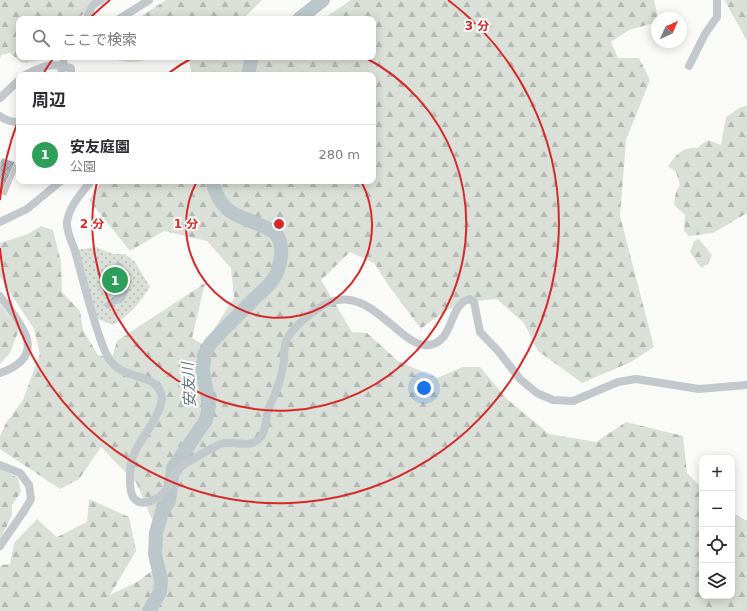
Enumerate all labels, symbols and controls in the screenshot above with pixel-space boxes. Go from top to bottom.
north arrow [651,12,687,48]
search box [16,16,376,60]
text: 3 分 [465,19,489,33]
icon: search [30,27,52,49]
text: ここで検索 [62,31,137,49]
text: 周辺 [32,90,66,110]
text: 安友庭園 [70,138,130,156]
text: 1 [40,147,50,162]
text: 280 m [318,147,360,162]
text: 公園 [70,159,96,174]
text: 2 分 [80,217,104,231]
text: 1 分 [174,217,198,231]
centre of rings [272,217,286,231]
pin: 1 [102,265,128,295]
water label: 安友川 [179,360,199,408]
your location [414,378,434,398]
map controls [699,455,735,599]
button: + [699,455,735,491]
button: − [699,491,735,527]
button: locate [699,527,735,563]
button: layers [699,563,735,599]

